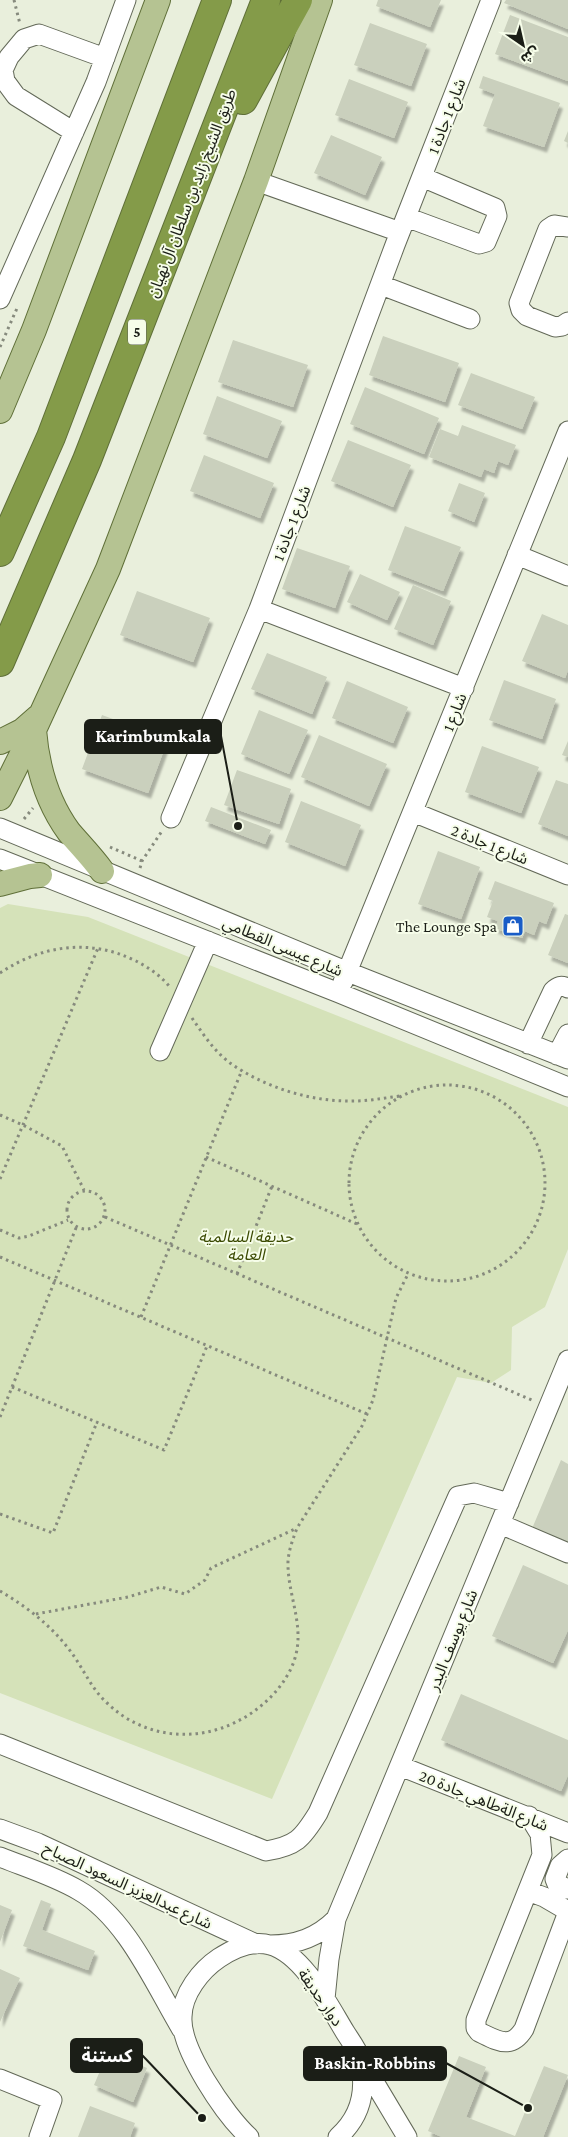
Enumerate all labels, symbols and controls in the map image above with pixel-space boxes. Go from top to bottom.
north arrow [498,20,548,70]
text: ش [518,44,543,68]
street label: شارع 1 جادة 1 [424,76,472,158]
street label: طريق الشيخ زايد بن سلطان آل نهيان [144,86,243,301]
road number: 5 [128,320,146,344]
street label: شارع 1 جادة 1 [269,483,317,565]
street label: شارع 1 [439,691,473,735]
callout: Karimbumkala [85,720,221,753]
text: Karimbumkala [95,726,211,746]
street label: شارع 1 جادة 2 [447,821,531,871]
street label: شارع عيسى القطامي [219,914,345,983]
shop icon: The Lounge Spa [501,914,525,938]
place label: The Lounge Spa [396,918,498,936]
park label: حديقة السالمية العامة [199,1228,294,1263]
street label: شارع يوسف البدر [424,1587,484,1696]
street label: شارع الةطاهي جادة 20 [416,1767,551,1838]
street label: شارع عبدالعزيز السعود الصباح [39,1839,215,1936]
street label: دوار حديقة [294,1965,346,2030]
callout: كستنة [71,2039,142,2072]
text: كستنة [82,2046,133,2066]
callout: Baskin-Robbins [304,2047,446,2080]
text: Baskin-Robbins [314,2053,436,2073]

